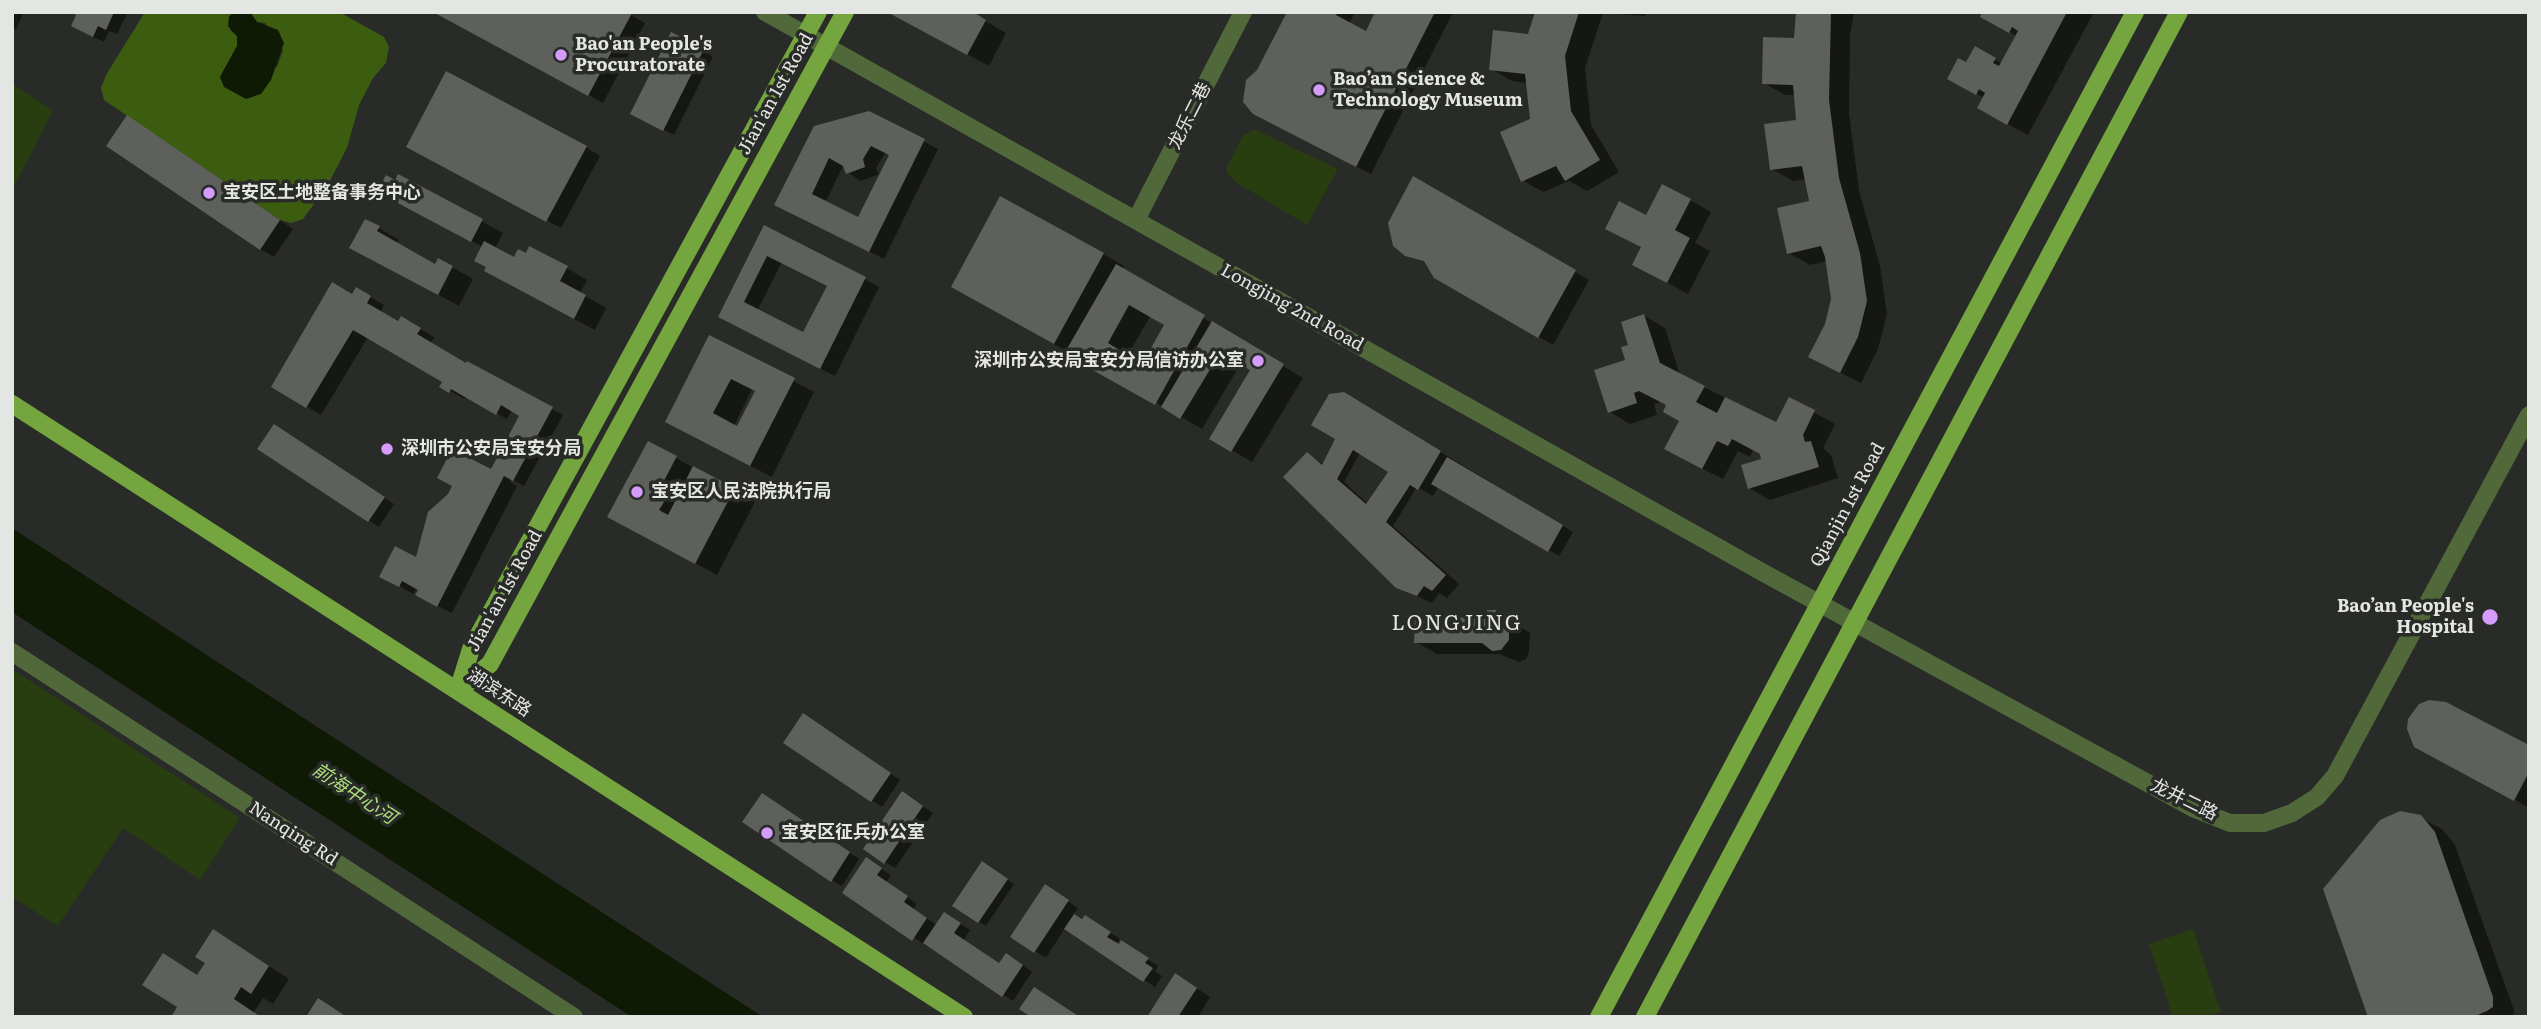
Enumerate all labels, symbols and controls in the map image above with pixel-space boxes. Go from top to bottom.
street label: Jian'an 1st Road [734,29,818,159]
place label: Bao'an People's Procuratorate [575,34,712,76]
marker: Bao'an People's Procuratorate [553,47,569,63]
place label: Bao’an Science & Technology Museum [1333,69,1523,112]
street label: 龙乐二巷 [1164,79,1216,153]
marker: Bao’an Science & Technology Museum [1311,82,1327,98]
place label: 宝安区土地整备事务中心 [223,182,421,204]
marker: 宝安区土地整备事务中心 [201,185,217,201]
street label: Longjing 2nd Road [1217,260,1367,356]
place label: 深圳市公安局宝安分局信访办公室 [974,350,1244,372]
marker: 深圳市公安局宝安分局信访办公室 [1250,353,1266,369]
place label: 深圳市公安局宝安分局 [401,438,581,460]
street label: Qianjin 1st Road [1806,439,1890,571]
marker: 深圳市公安局宝安分局 [379,441,395,457]
place label: 宝安区人民法院执行局 [651,481,831,503]
marker: 宝安区人民法院执行局 [629,484,645,500]
street label: Jian'an 1st Road [463,526,547,656]
place label: Bao’an People's Hospital [2337,596,2474,638]
marker: Bao’an People's Hospital [2480,607,2500,627]
district label: LONGJING [1392,611,1522,637]
street label: 湖滨东路 [463,664,535,722]
water label: 前海中心河 [308,759,400,829]
street label: 龙井二路 [2147,775,2221,825]
street label: Nanqing Rd [245,797,341,871]
place label: 宝安区征兵办公室 [781,822,925,844]
marker: 宝安区征兵办公室 [759,825,775,841]

